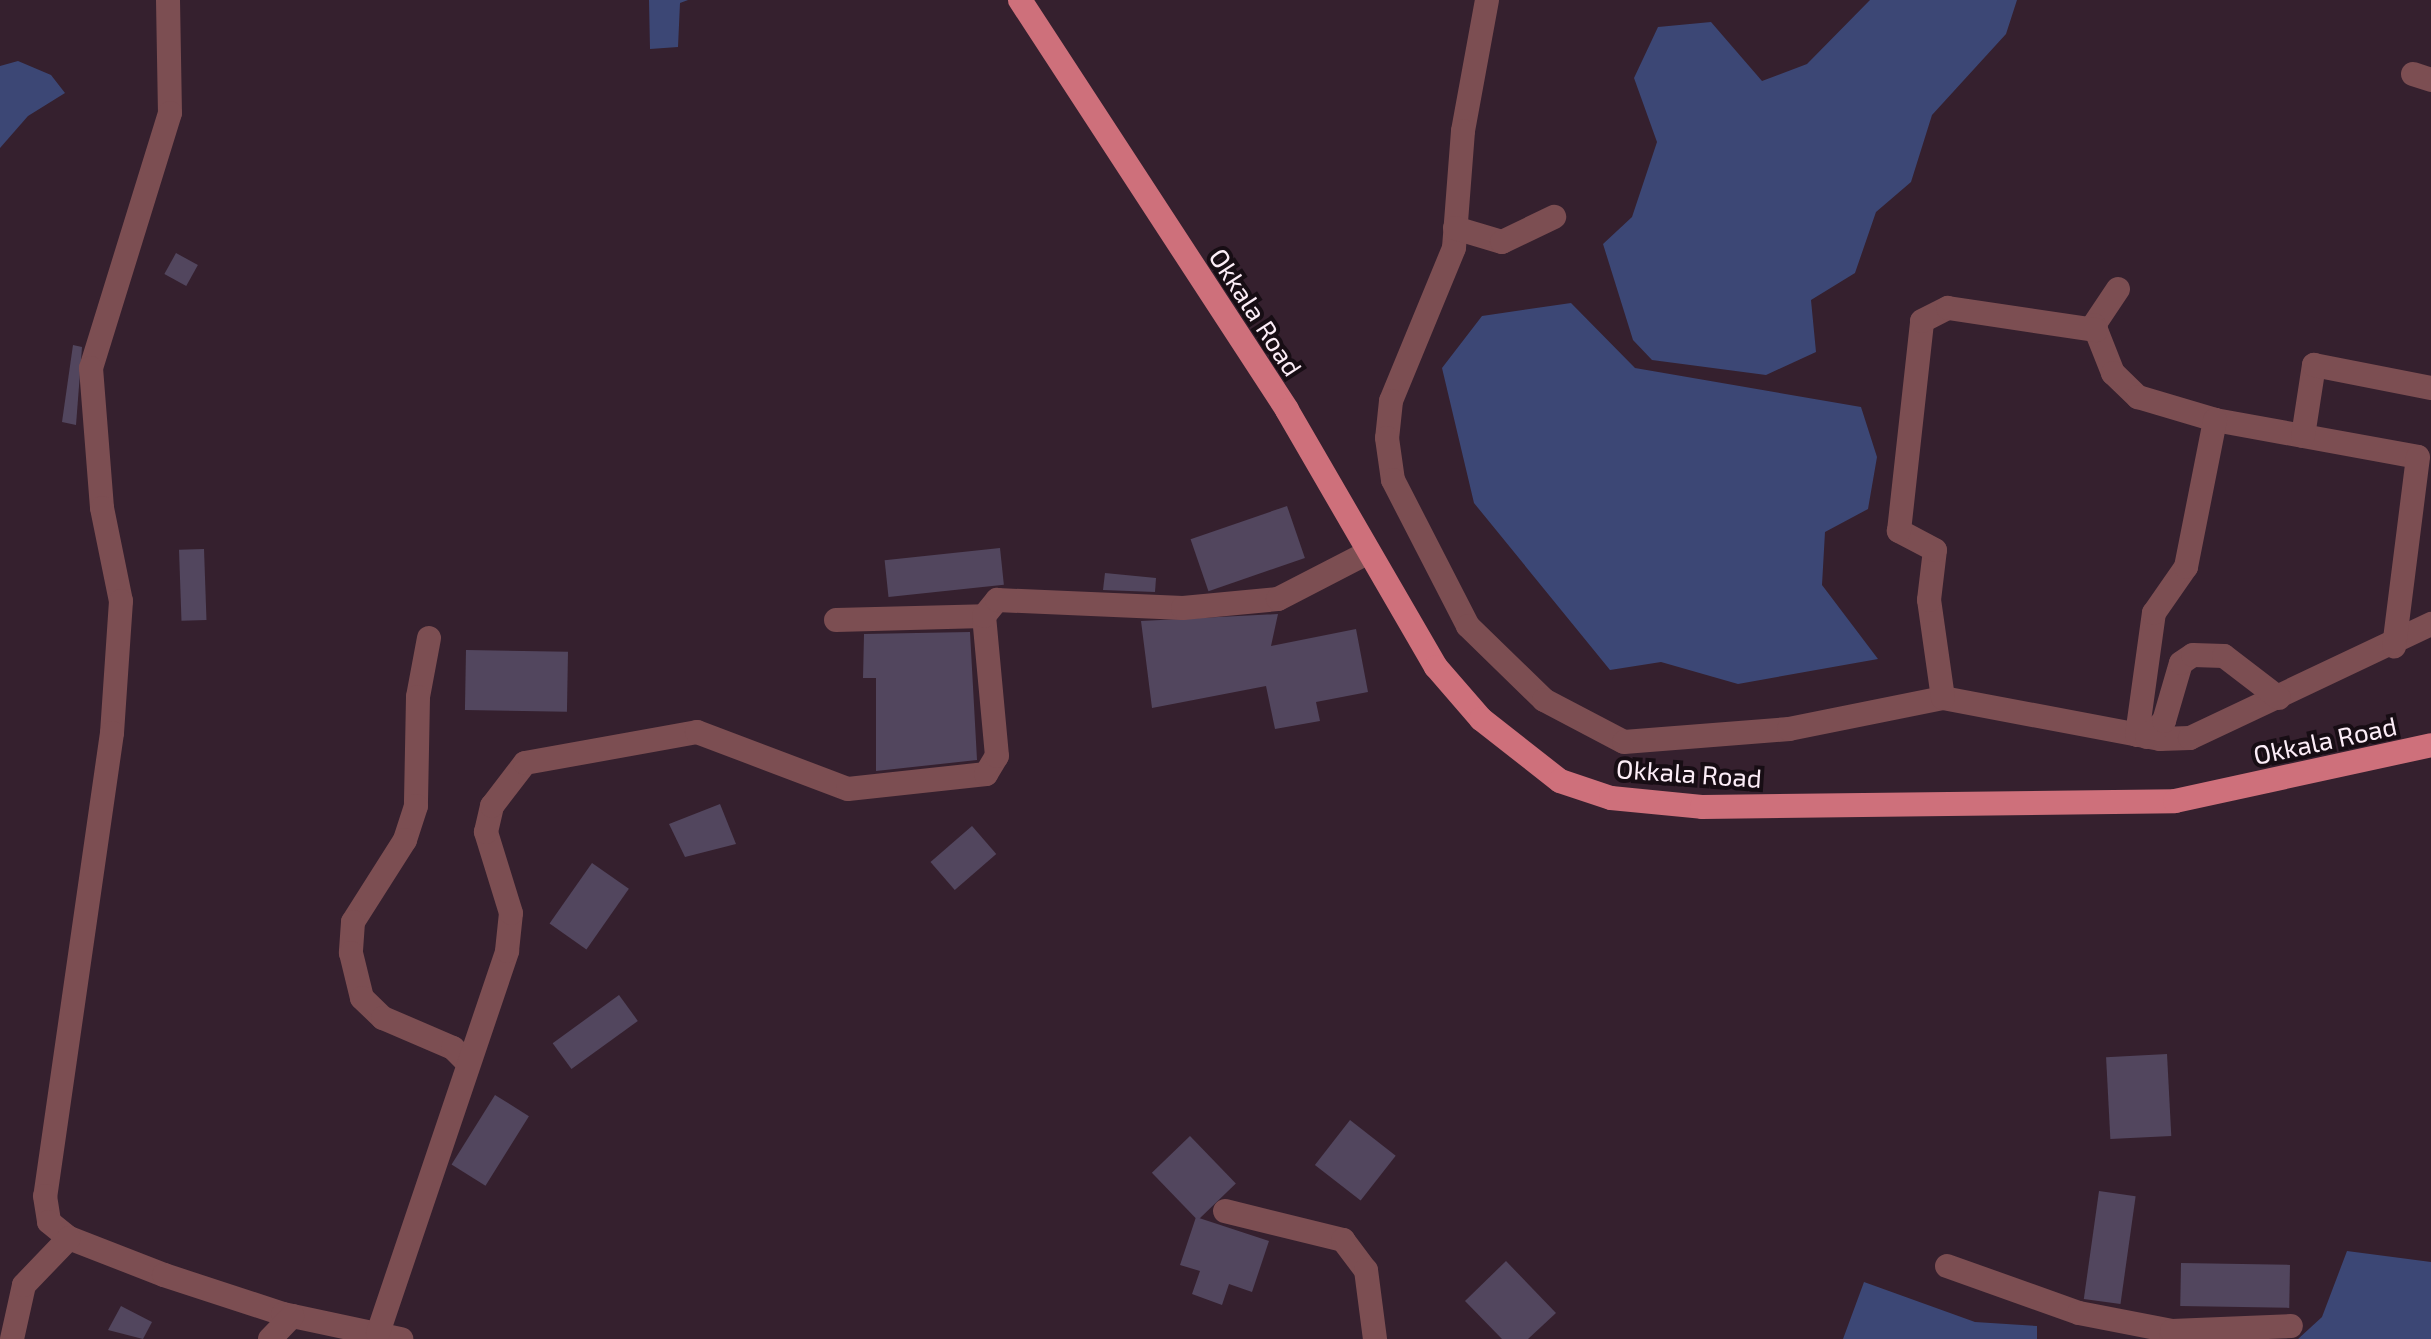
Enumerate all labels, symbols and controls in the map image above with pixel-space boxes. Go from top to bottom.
street label: Okkala Road [1203,242,1309,382]
street label: Okkala Road [2250,710,2400,770]
street label: Okkala Road [1615,752,1763,794]

